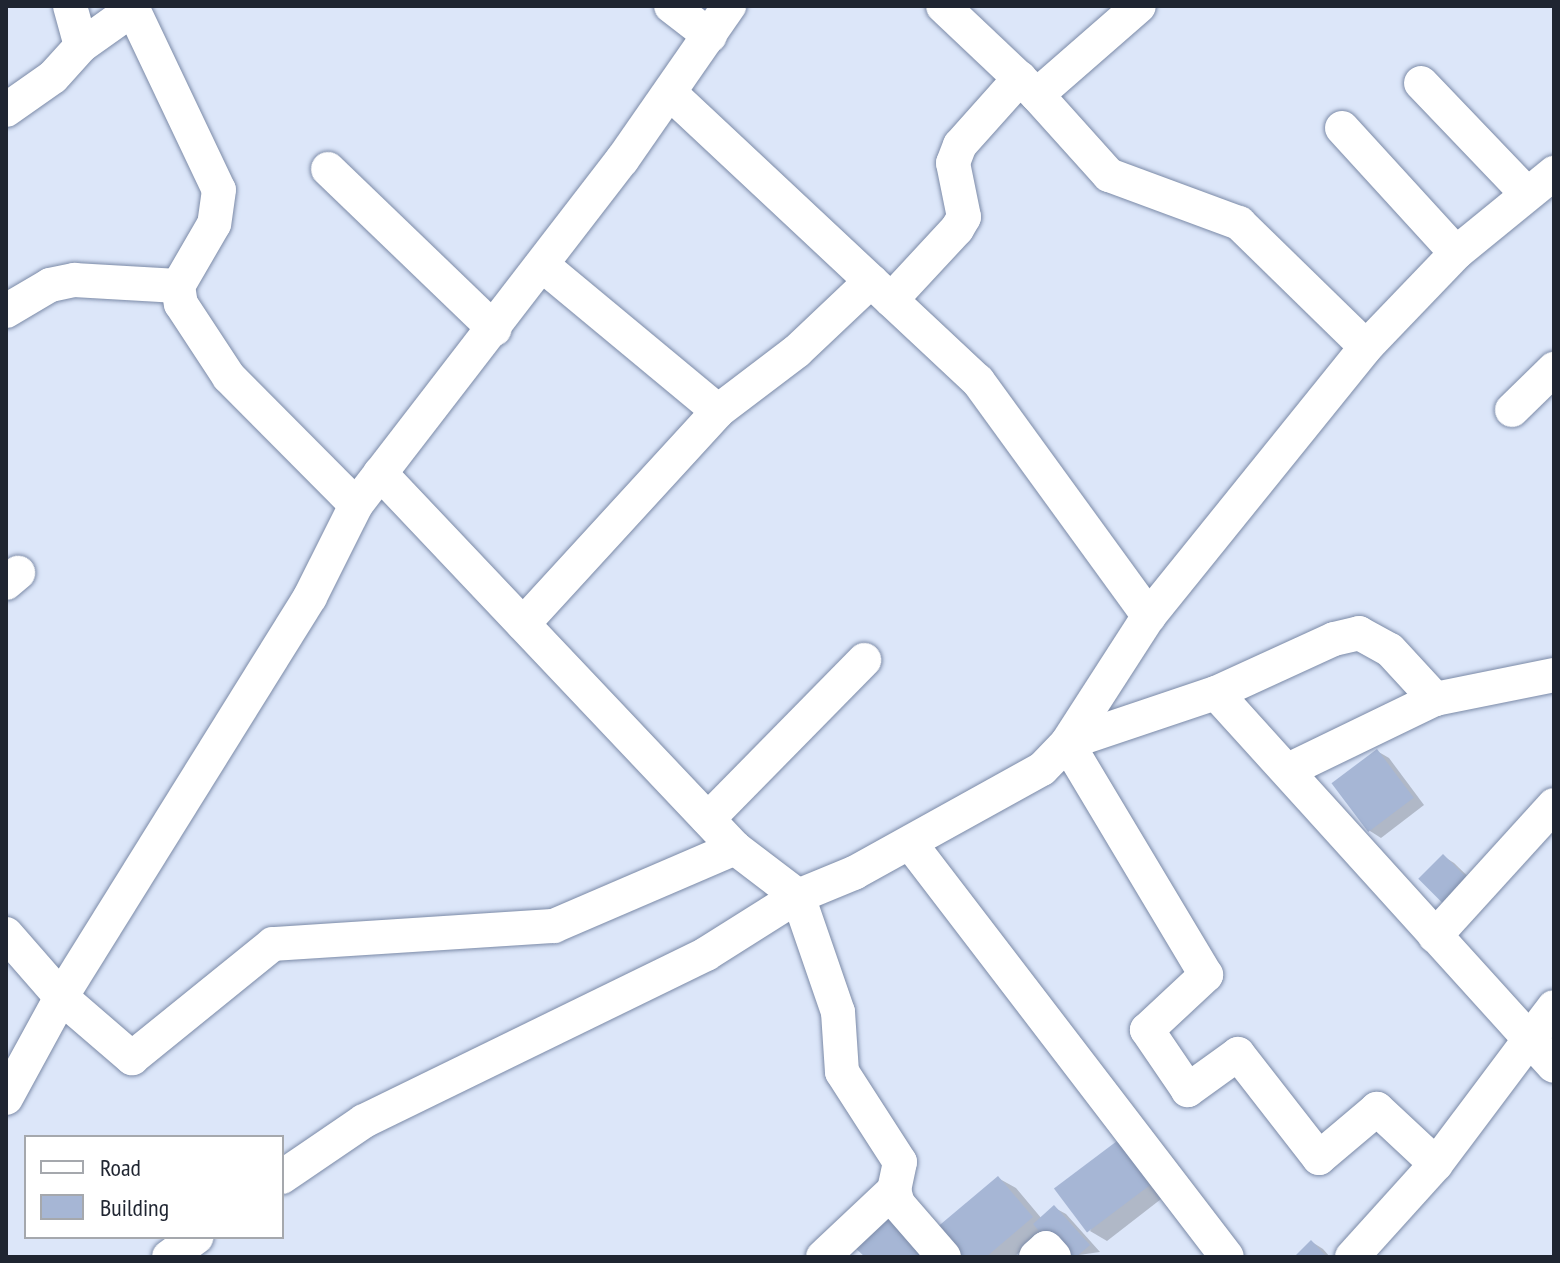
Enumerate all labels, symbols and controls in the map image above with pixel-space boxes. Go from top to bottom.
legend [24,1135,284,1239]
text: Road [100,1152,141,1183]
text: Building [100,1192,169,1223]

